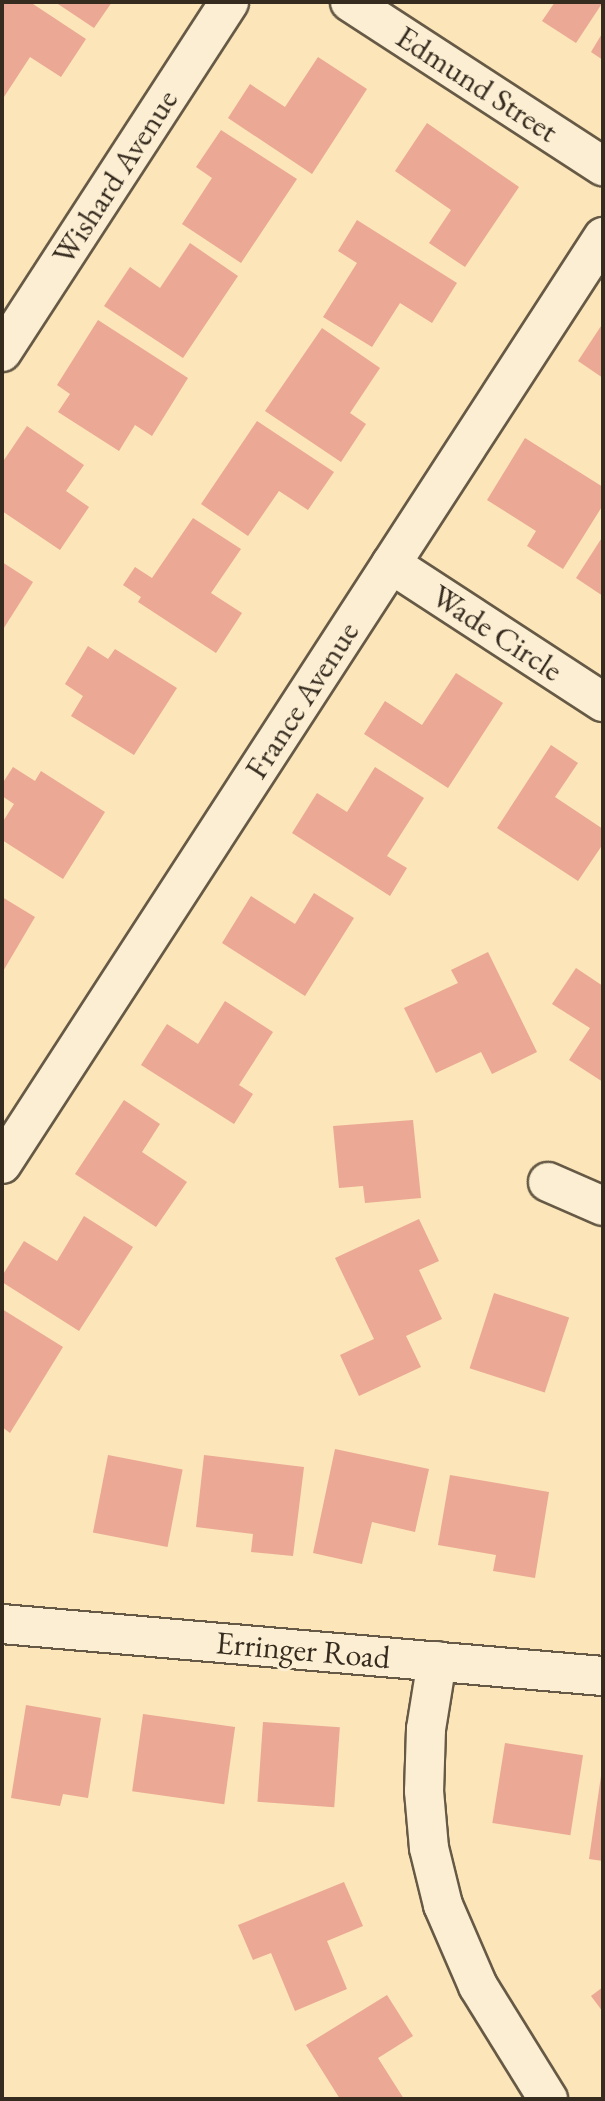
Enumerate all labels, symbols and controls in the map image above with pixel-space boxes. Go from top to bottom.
street label: Edmund Street [389,18,565,150]
street label: Wishard Avenue [44,82,186,272]
street label: Wade Circle [424,576,570,690]
street label: France Avenue [237,614,367,786]
street label: Erringer Road [214,1623,392,1677]

